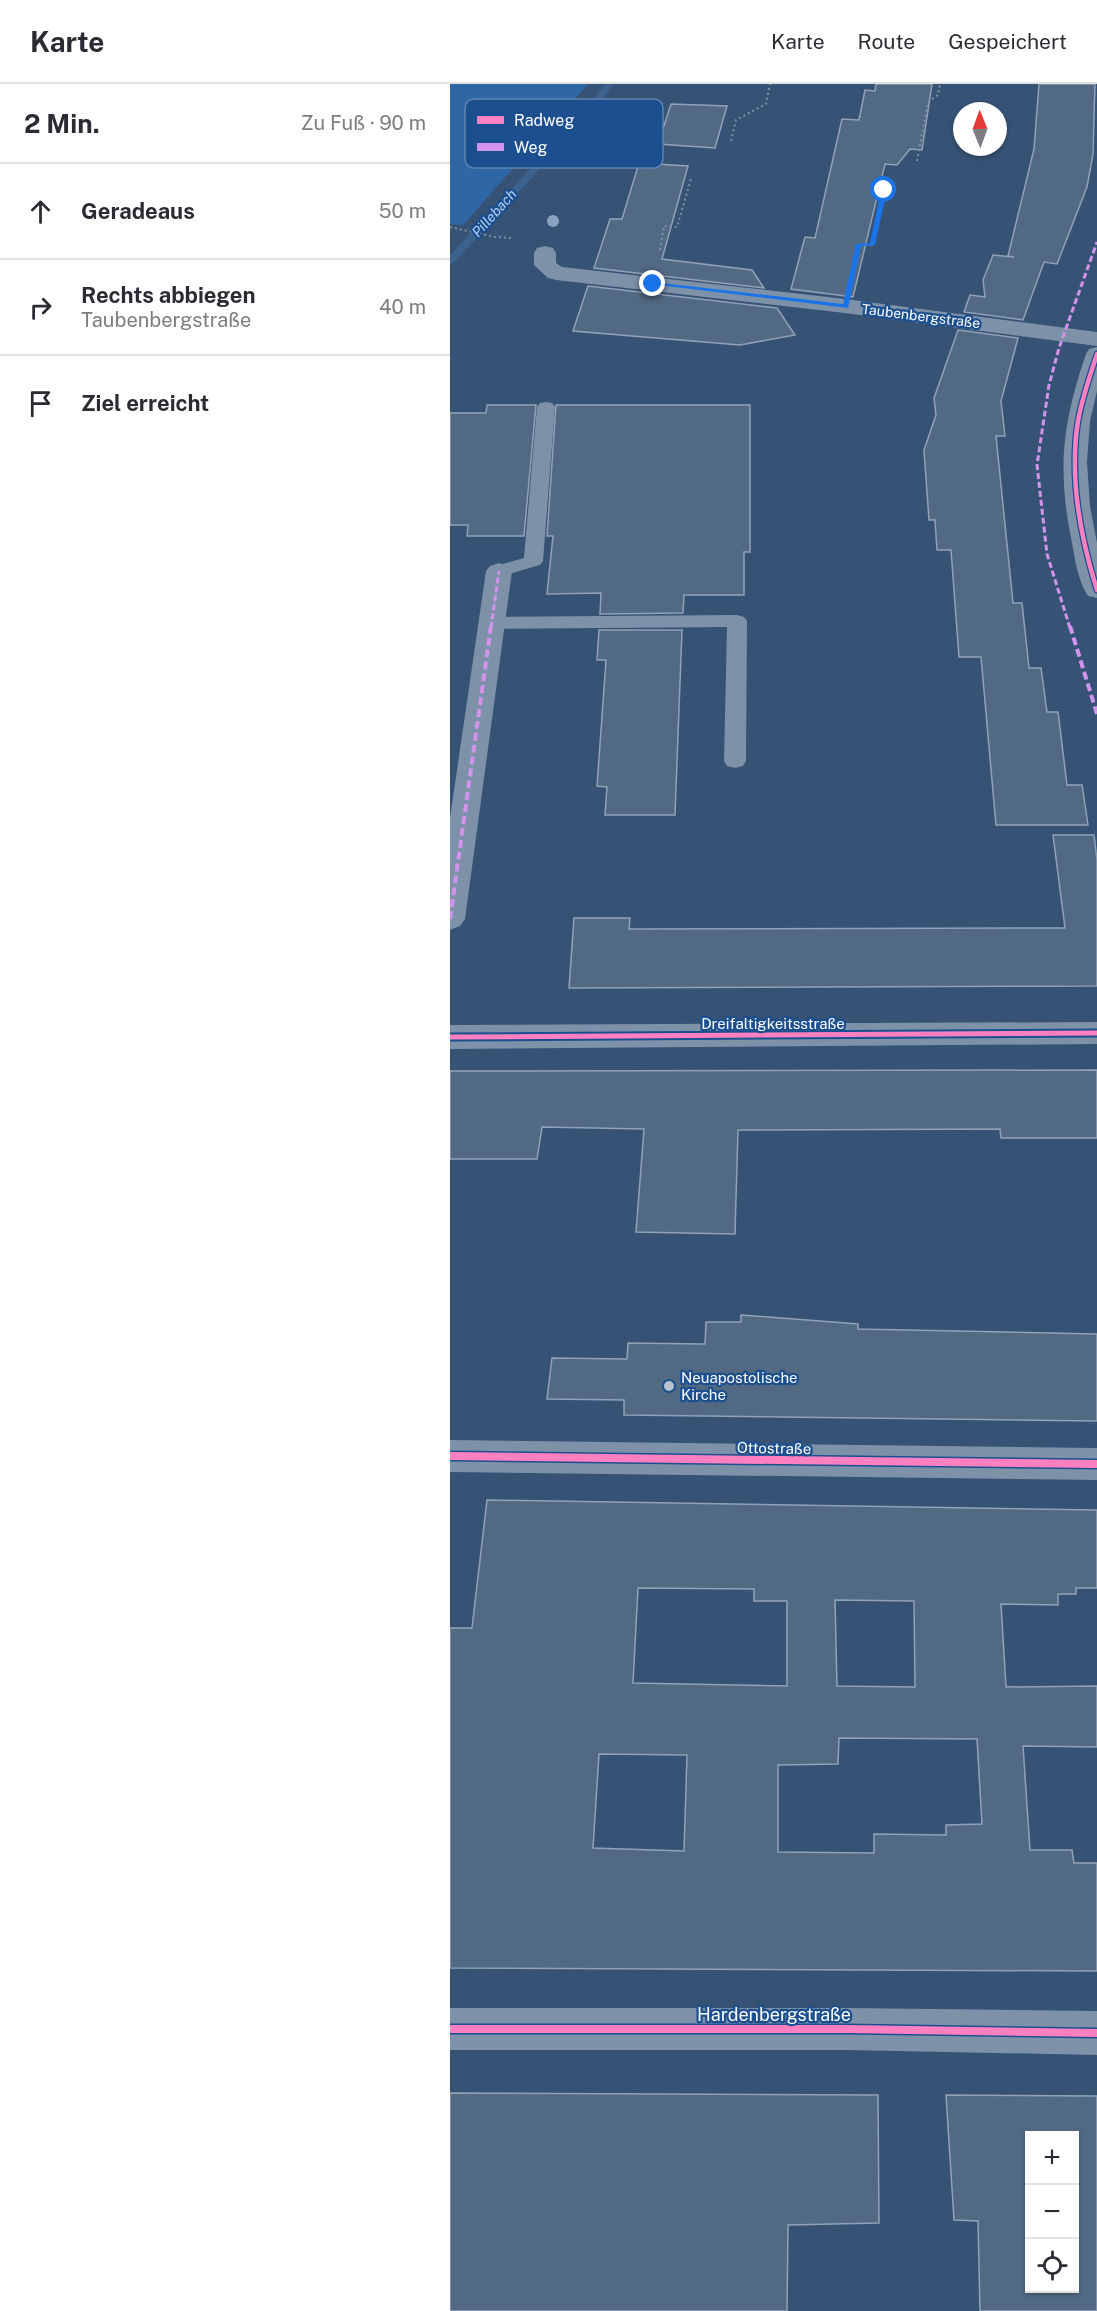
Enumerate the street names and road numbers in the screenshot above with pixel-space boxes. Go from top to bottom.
street label: Taubenbergstraße [861,301,981,331]
street label: Dreifaltigkeitsstraße [701,1015,845,1032]
street label: Ottostraße [737,1439,811,1457]
street label: Hardenbergstraße [697,2004,851,2025]

